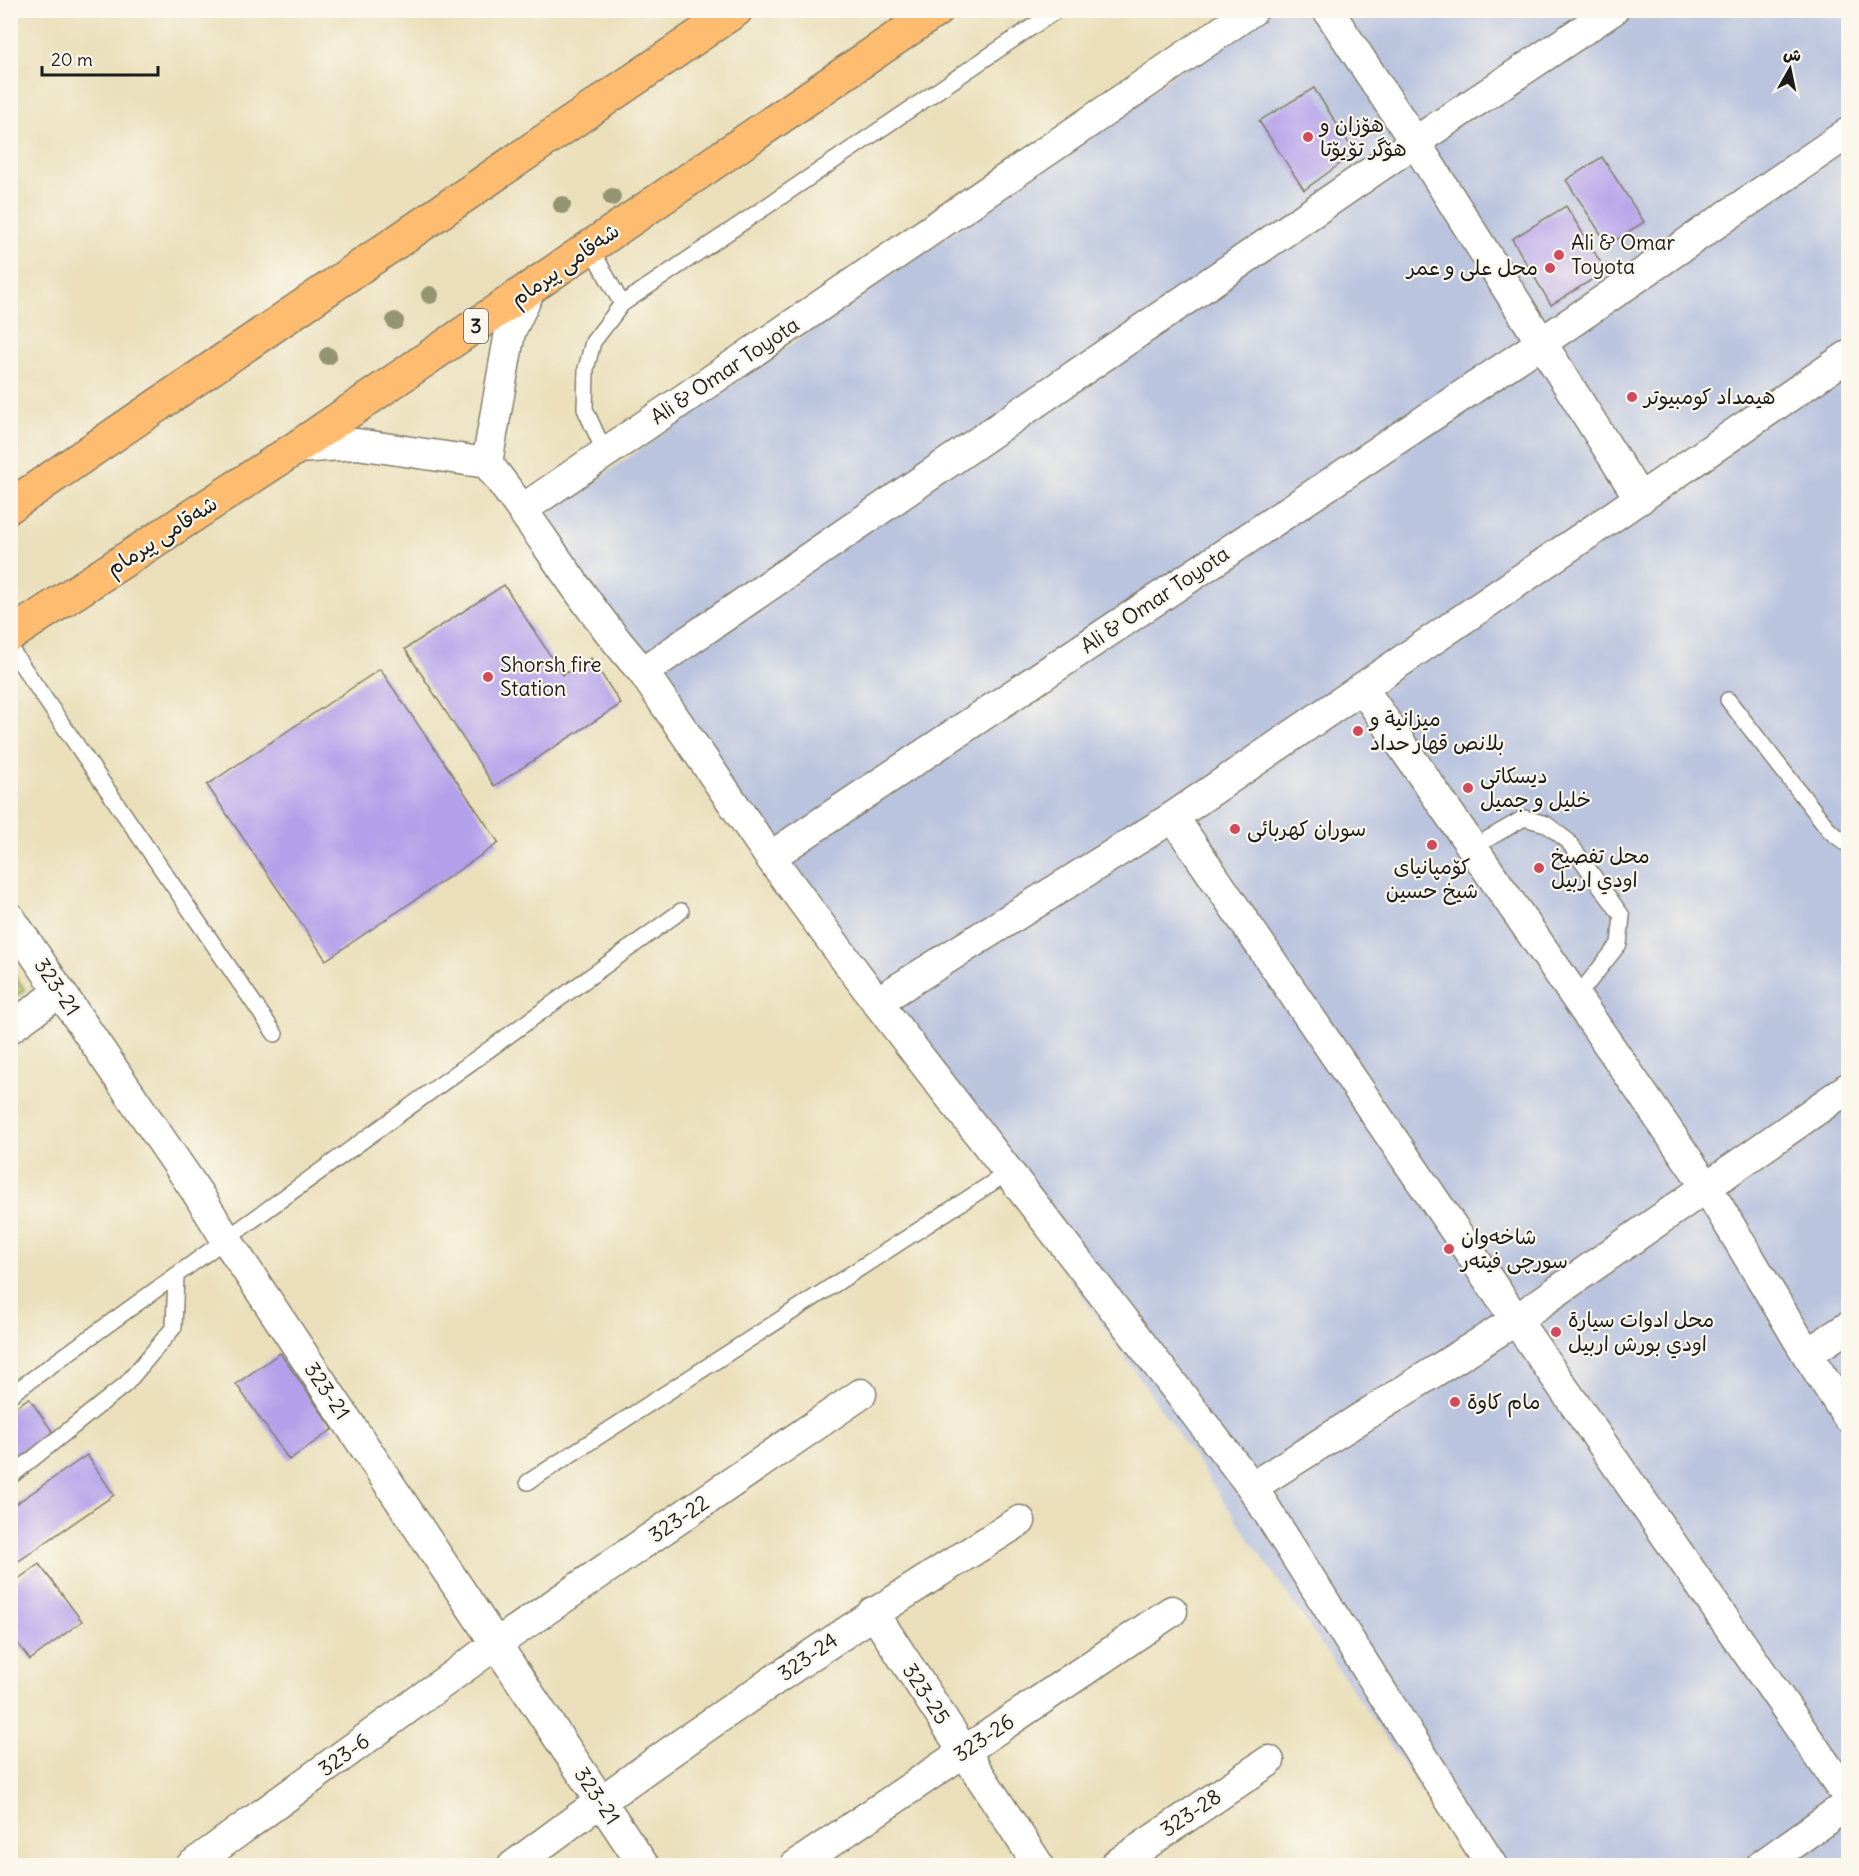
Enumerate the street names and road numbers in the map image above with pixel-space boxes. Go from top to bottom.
street label: شەقامی پیرمام [505,217,626,315]
road number: 3 [464,309,488,343]
street label: Ali & Omar Toyota [645,311,804,430]
street label: شەقامی پیرمام [101,490,224,584]
street label: Ali & Omar Toyota [1075,540,1234,659]
street label: 323-21 [28,953,86,1021]
street label: 323-21 [298,1357,356,1425]
street label: 323-22 [643,1489,714,1548]
street label: 323-24 [772,1626,843,1687]
street label: 323-25 [897,1658,956,1729]
street label: 323-26 [948,1708,1019,1768]
street label: 323-6 [313,1727,374,1782]
street label: 323-21 [568,1762,626,1830]
street label: 323-28 [1155,1783,1226,1843]

